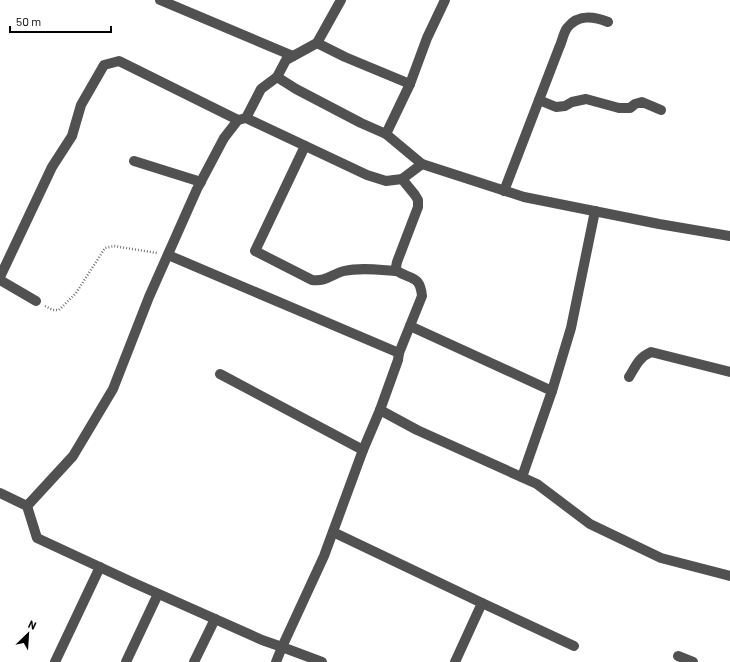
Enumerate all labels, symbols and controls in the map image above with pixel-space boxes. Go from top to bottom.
scale bar [10,8,111,34]
text: 50 m [16,14,41,28]
north arrow [8,614,48,654]
text: N [26,617,39,632]

